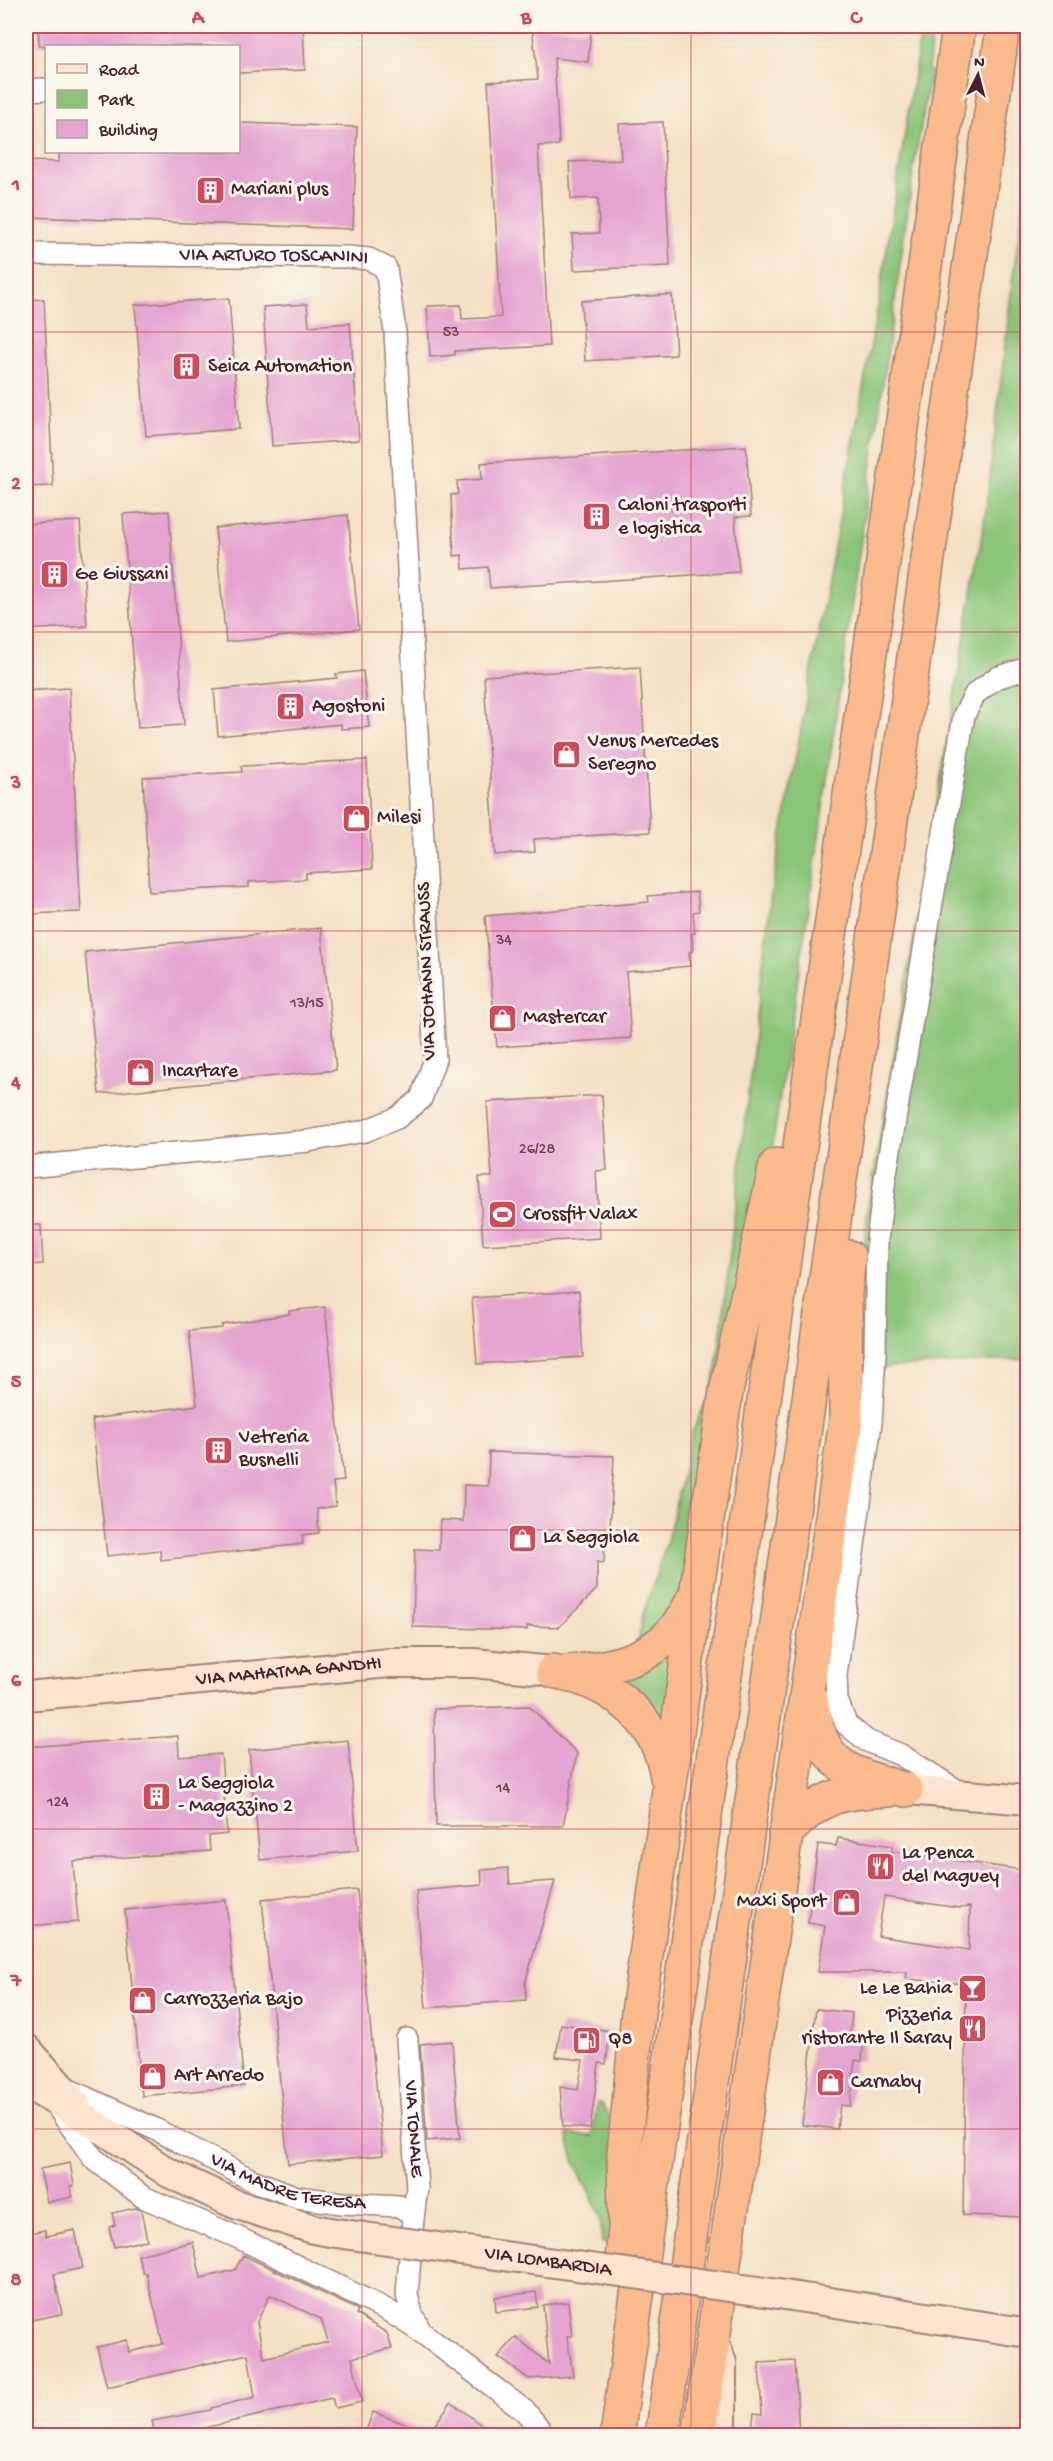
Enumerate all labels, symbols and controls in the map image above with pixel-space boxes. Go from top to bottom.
text: A [191,8,206,31]
text: B [520,8,532,31]
text: C [850,8,864,31]
legend [45,45,240,153]
north arrow [948,45,1008,105]
text: N [973,54,986,74]
text: Road [99,61,140,82]
text: Park [98,91,135,112]
text: Building [98,121,158,142]
building icon: Mariani plus [194,174,226,206]
text: 1 [11,175,20,198]
place label: Mariani plus [231,179,329,202]
street label: VIA ARTURO TOSCANINI [179,244,369,270]
house number: 53 [443,324,459,343]
building icon: Seica Automation [171,351,203,383]
place label: Seica Automation [208,356,352,379]
text: 2 [11,474,21,497]
place label: Caloni trasporti e logistica [618,495,747,541]
building icon: Caloni trasporti e logistica [581,501,613,533]
building icon: Ge Giussani [38,559,70,591]
place label: Ge Giussani [75,564,169,587]
building icon: Agostoni [275,691,307,723]
place label: Agostoni [312,696,385,719]
place label: Venus Mercedes Seregno [587,731,719,777]
shop icon: Venus Mercedes Seregno [551,738,583,770]
text: 3 [10,773,21,796]
shop icon: Milesi [340,802,372,834]
place label: Milesi [377,807,422,830]
street label: VIA JOHANN STRAUSS [413,881,443,1062]
house number: 34 [495,932,512,951]
house number: 13/15 [289,995,324,1014]
shop icon: Mastercar [486,1002,518,1034]
place label: Mastercar [523,1007,608,1030]
shop icon: Incartare [125,1056,157,1088]
place label: Incartare [162,1061,239,1084]
text: 4 [10,1073,21,1096]
house number: 26/28 [519,1141,555,1160]
sports icon: Crossfit Valax [486,1199,518,1231]
place label: Crossfit Valax [523,1204,638,1227]
text: 5 [11,1372,22,1395]
place label: Vetreria Busnelli [238,1427,309,1473]
building icon: Vetreria Busnelli [202,1434,234,1466]
shop icon: La Seggiola [506,1522,538,1554]
place label: La Seggiola [543,1527,640,1550]
street label: VIA MAHATMA GANDHI [194,1652,383,1692]
text: 6 [11,1671,22,1694]
place label: La Seggiola - Magazzino 2 [178,1773,293,1819]
building icon: La Seggiola - Magazzino 2 [141,1780,173,1812]
house number: 14 [495,1780,510,1799]
house number: 124 [46,1794,69,1813]
place label: La Penca del Maguey [902,1843,999,1889]
restaurant icon: La Penca del Maguey [865,1850,897,1882]
shop icon: Maxi Sport [831,1886,863,1918]
place label: Maxi Sport [737,1891,828,1914]
text: 7 [10,1971,23,1994]
bar icon: Le Le Bahia [957,1973,989,2005]
place label: Le Le Bahia [860,1978,953,2001]
shop icon: Carrozzeria Bajo [127,1984,159,2016]
place label: Carrozzeria Bajo [164,1989,303,2012]
place label: Pizzeria ristorante Il Saray [801,2005,953,2051]
restaurant icon: Pizzeria ristorante Il Saray [957,2012,989,2044]
fuel station icon: Q8 [571,2024,603,2056]
place label: Q8 [608,2029,632,2052]
shop icon: Art Arredo [137,2060,169,2092]
place label: Art Arredo [174,2065,264,2088]
shop icon: Carnaby [814,2067,846,2099]
place label: Carnaby [851,2072,921,2095]
street label: VIA TONALE [398,2079,428,2179]
street label: VIA MADRE TERESA [205,2148,367,2216]
street label: VIA LOMBARDIA [482,2242,614,2282]
text: 8 [11,2270,22,2293]

